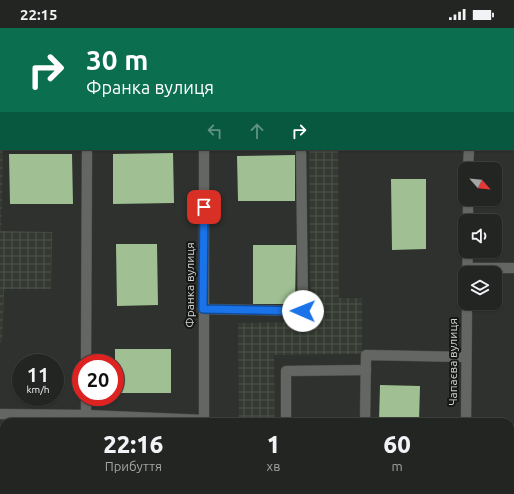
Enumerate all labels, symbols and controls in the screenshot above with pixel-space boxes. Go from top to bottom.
text: 22:15 [20,6,58,23]
icon: right [20,44,72,96]
text: 30 m [86,44,148,75]
text: Франка вулиця [86,77,214,97]
icon: left [204,120,226,142]
icon: ahead [246,120,268,142]
icon: right [288,120,310,142]
north arrow [458,162,502,206]
map controls [458,162,502,310]
pin [187,190,221,224]
icon: arrive [193,196,215,218]
button: sound [458,214,502,258]
street label: Франка вулиця [183,242,196,328]
button: layers [458,266,502,310]
position arrow [282,290,324,332]
street label: Чапаєва вулиця [446,318,459,406]
speed limit sign: 20 [72,354,124,406]
text: 11 [27,363,49,386]
text: km/h [26,384,50,395]
text: 22:16 [103,431,163,458]
text: 1 [267,431,280,458]
text: 60 [384,431,411,458]
text: Прибуття [105,459,162,473]
text: хв [267,459,280,473]
text: m [392,459,403,473]

